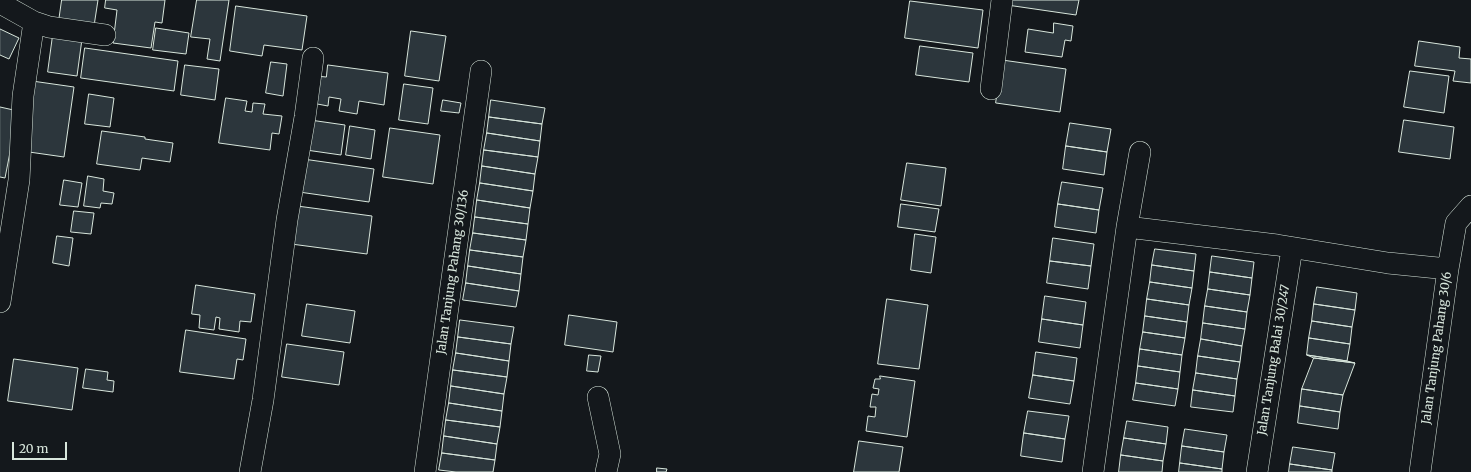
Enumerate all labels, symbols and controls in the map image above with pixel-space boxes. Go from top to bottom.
street label: Jalan Tanjung Pahang 30/136 [434,189,472,355]
street label: Jalan Tanjung Pahang 30/6 [1419,271,1455,425]
street label: Jalan Tanjung Balai 30/247 [1255,284,1293,436]
scale bar [14,434,69,460]
text: 20 m [19,441,48,456]

